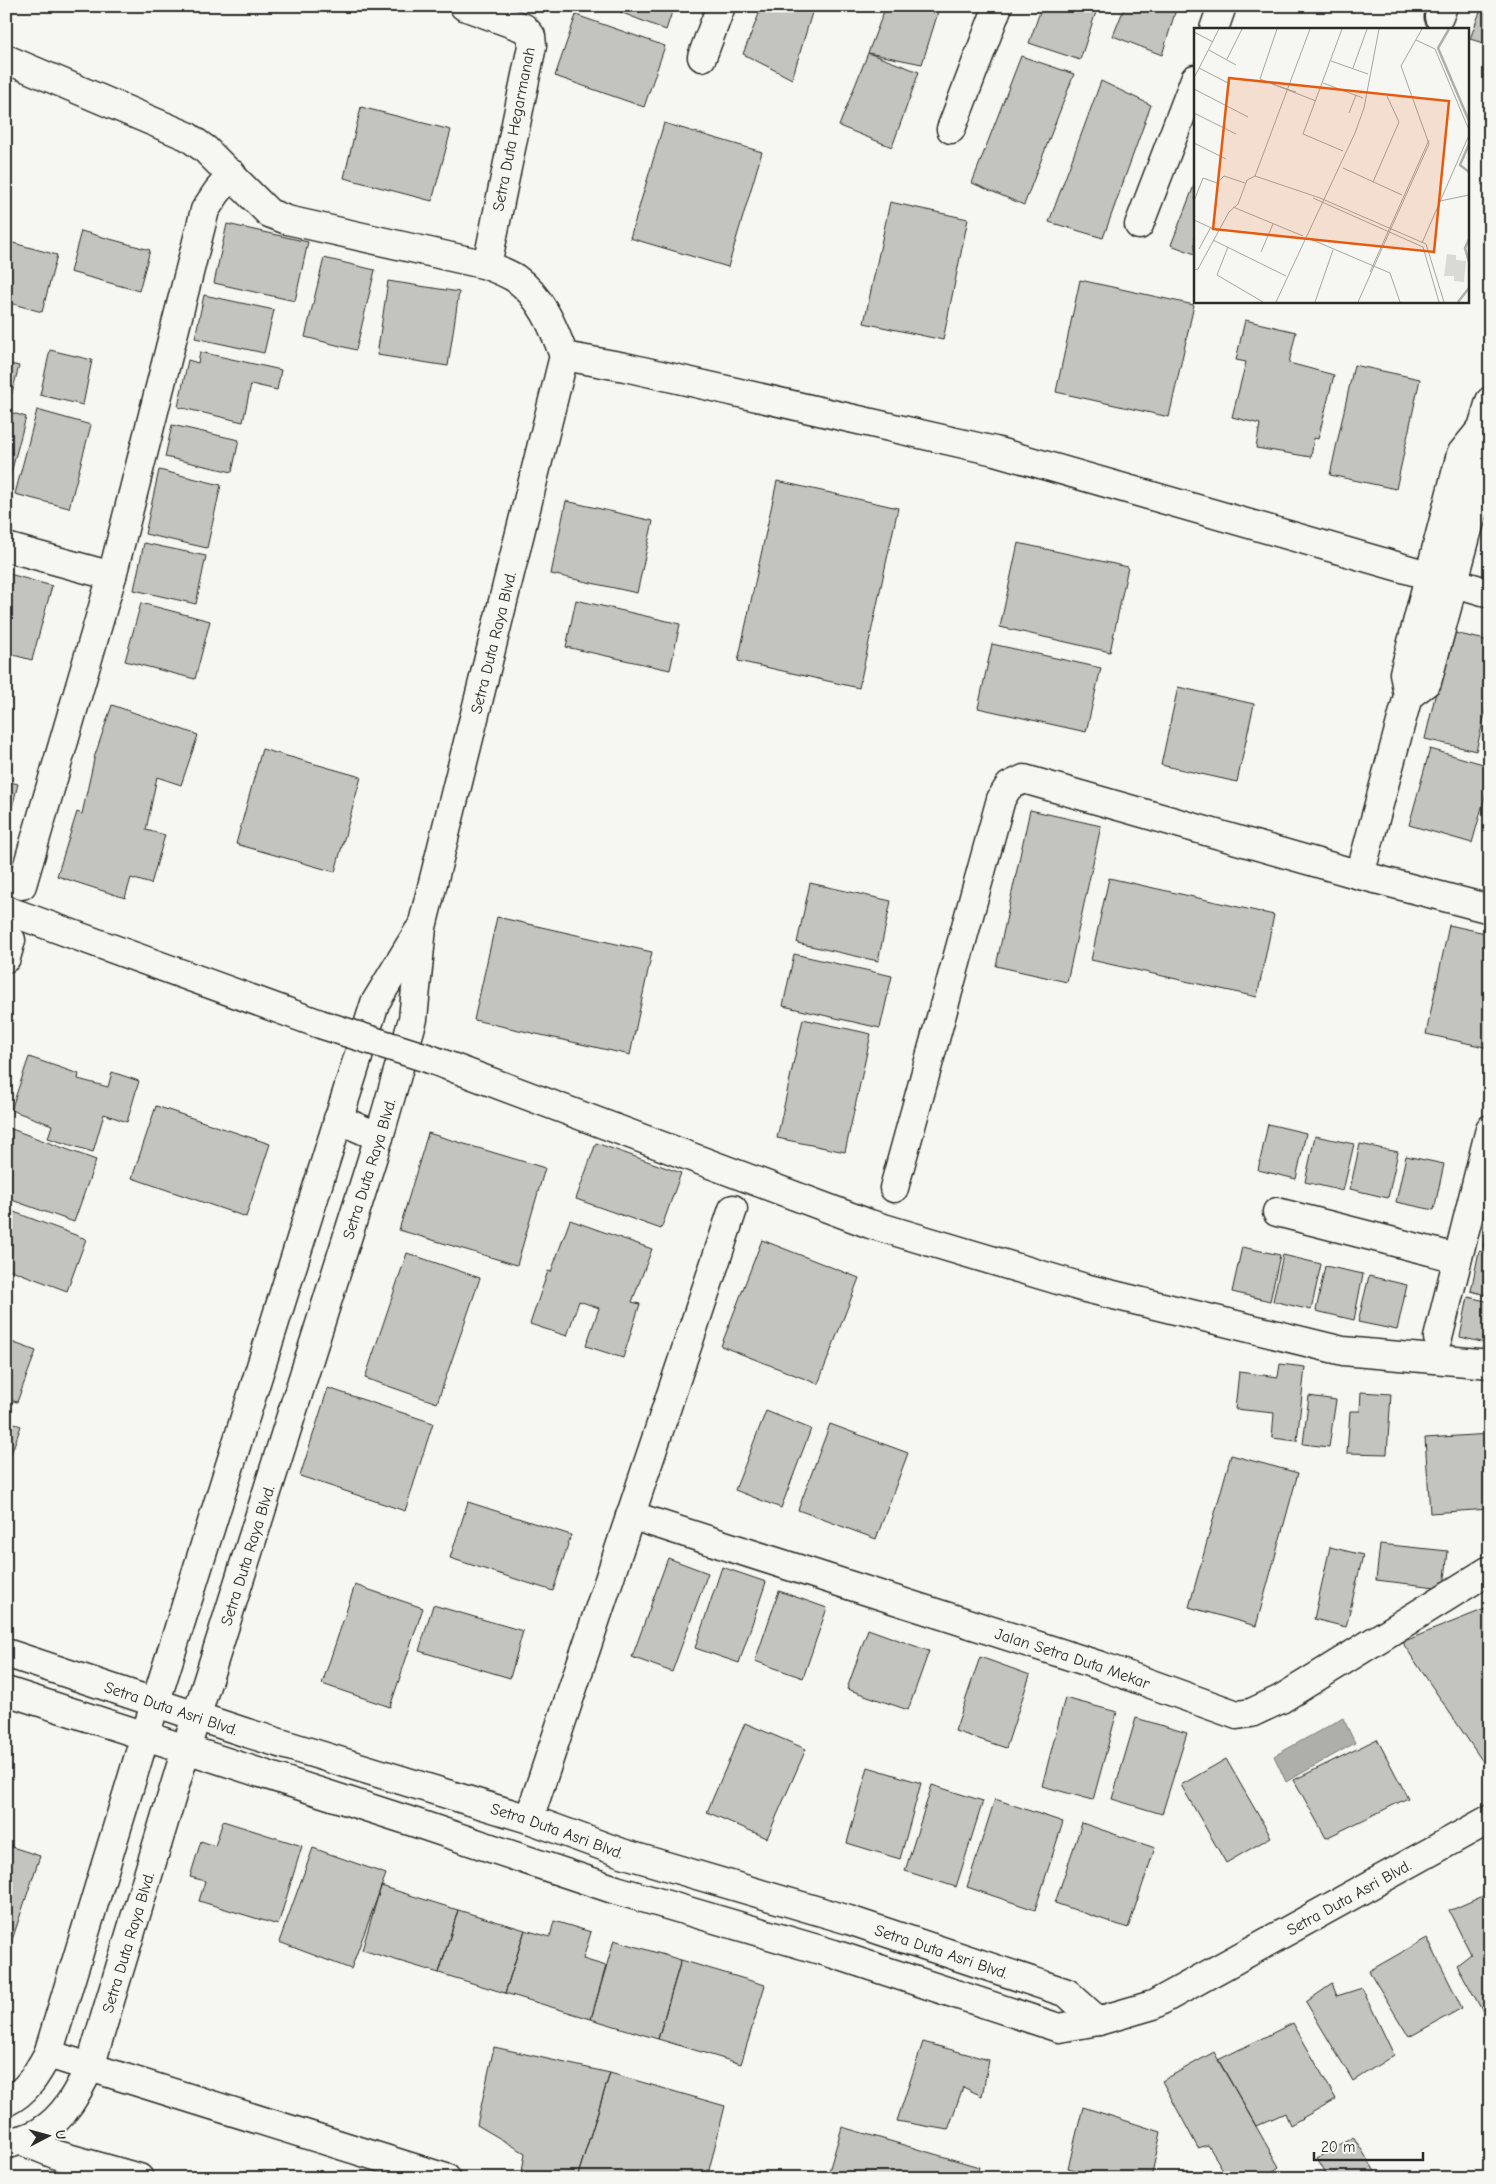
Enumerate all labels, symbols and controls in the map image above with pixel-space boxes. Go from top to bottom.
inset map [1194,28,1468,302]
street label: Setra Duta Hegarmanah [489,46,539,213]
street label: Setra Duta Raya Blvd. [467,570,520,716]
street label: Setra Duta Raya Blvd. [339,1097,400,1242]
street label: Setra Duta Raya Blvd. [217,1483,279,1628]
street label: Jalan Setra Duta Mekar [993,1625,1153,1693]
street label: Setra Duta Asri Blvd. [102,1678,240,1739]
street label: Setra Duta Asri Blvd. [488,1800,626,1863]
street label: Setra Duta Asri Blvd. [1284,1856,1414,1939]
street label: Setra Duta Raya Blvd. [99,1870,158,2015]
street label: Setra Duta Asri Blvd. [872,1921,1010,1983]
north arrow [22,2112,72,2162]
text: U [51,2129,69,2140]
scale bar [1314,2129,1422,2161]
text: 20 m [1321,2138,1355,2156]

